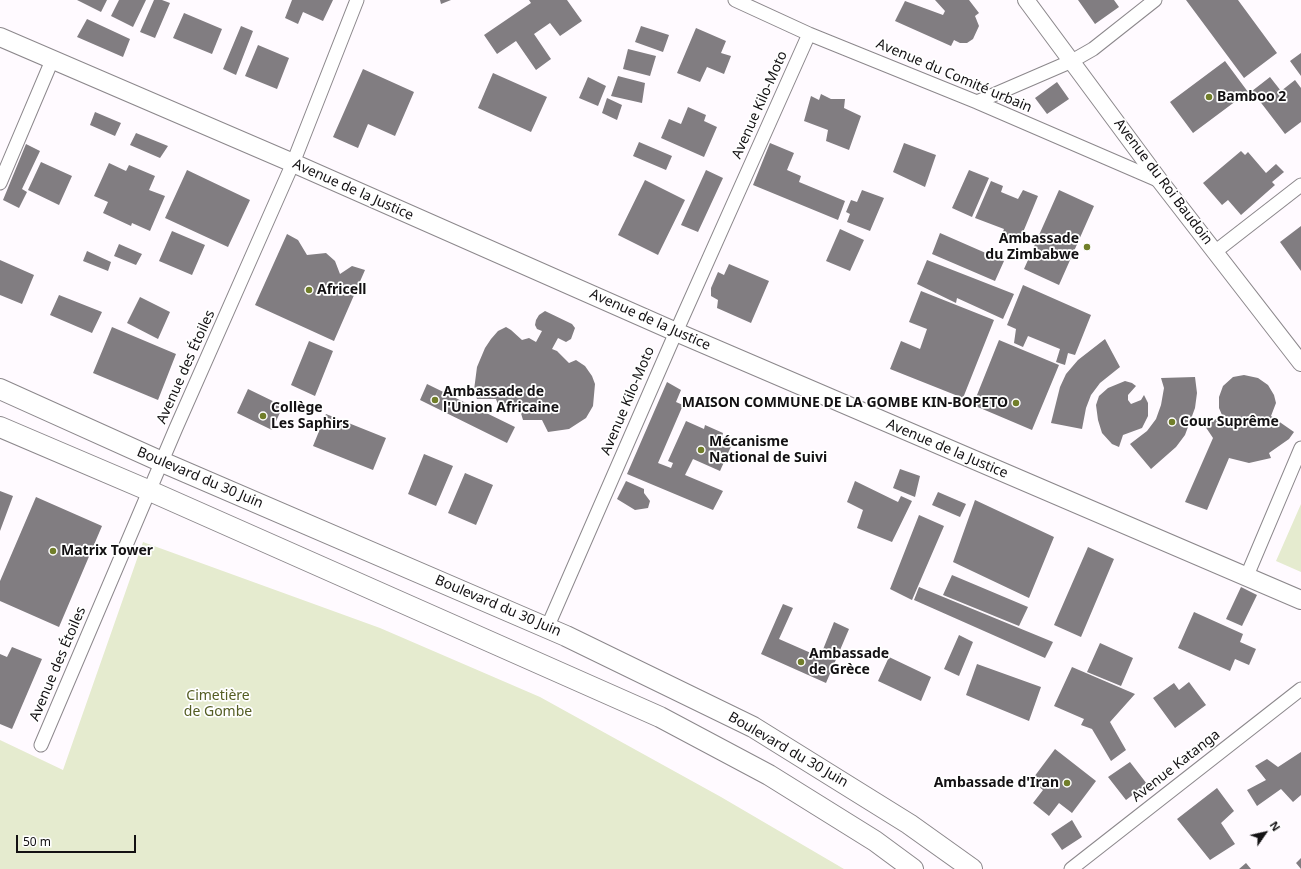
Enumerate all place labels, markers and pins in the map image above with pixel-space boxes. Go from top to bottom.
place label: Bamboo 2 [1217,89,1286,105]
marker: Bamboo 2 [1204,92,1214,102]
place label: Ambassade du Zimbabwe [985,231,1079,264]
marker: Ambassade du Zimbabwe [1082,242,1092,252]
place label: Africell [317,282,366,298]
marker: Africell [304,285,314,295]
place label: Ambassade de l'Union Africaine [443,384,559,416]
marker: Ambassade de l'Union Africaine [430,395,440,405]
place label: MAISON COMMUNE DE LA GOMBE KIN-BOPETO [682,395,1008,411]
marker: MAISON COMMUNE DE LA GOMBE KIN-BOPETO [1011,398,1021,408]
place label: Collège Les Saphirs [271,400,349,432]
marker: Collège Les Saphirs [258,411,268,421]
place label: Cour Suprême [1180,414,1279,430]
marker: Cour Suprême [1167,417,1177,427]
place label: Mécanisme National de Suivi [709,434,827,466]
marker: Mécanisme National de Suivi [696,445,706,455]
place label: Matrix Tower [61,543,153,559]
marker: Matrix Tower [48,546,58,556]
place label: Ambassade de Grèce [809,646,889,678]
marker: Ambassade de Grèce [796,657,806,667]
place label: Ambassade d'Iran [934,775,1059,791]
marker: Ambassade d'Iran [1062,778,1072,788]

